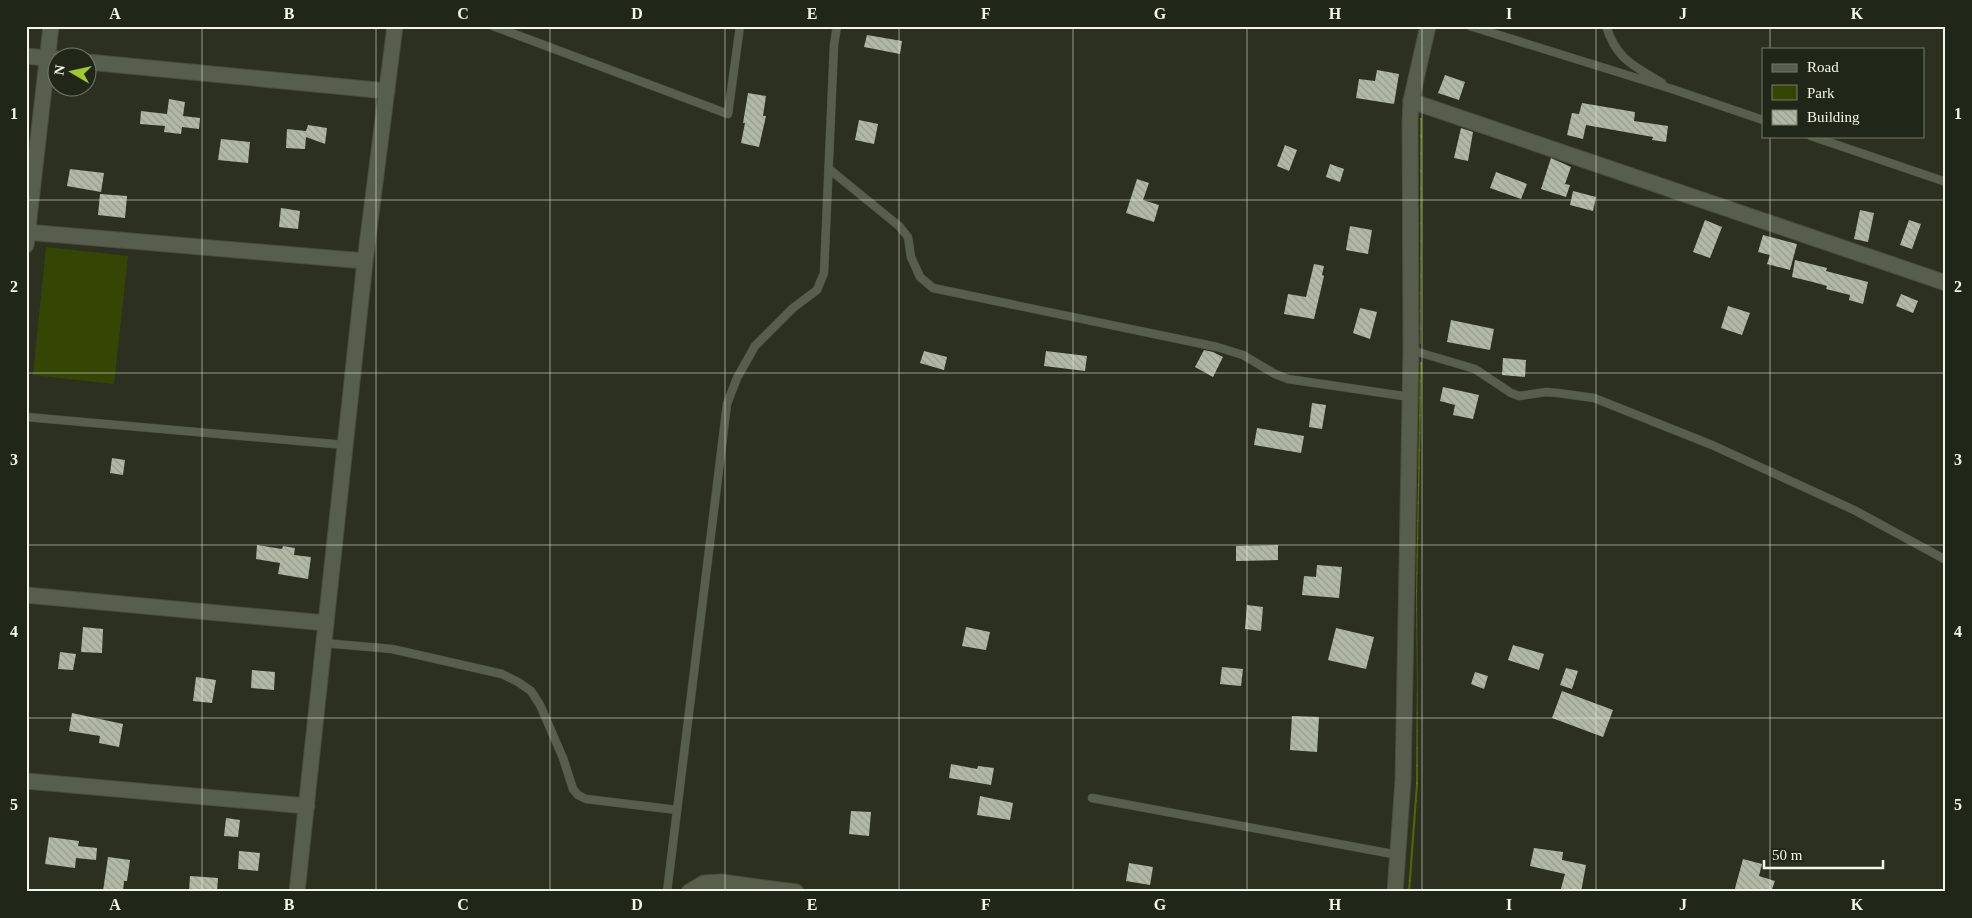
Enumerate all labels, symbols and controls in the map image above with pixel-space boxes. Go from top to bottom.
text: A [109,5,121,22]
text: B [284,5,295,22]
text: C [457,5,469,22]
text: D [631,5,643,22]
text: E [807,5,817,22]
text: F [981,5,991,22]
text: G [1154,5,1167,22]
text: H [1329,5,1342,22]
text: I [1506,5,1512,22]
text: J [1679,5,1687,22]
text: K [1851,5,1864,22]
north arrow [48,48,98,98]
legend [1762,48,1924,138]
text: Road [1807,59,1839,75]
text: N [51,64,68,76]
text: Park [1807,85,1835,101]
text: 1 [10,105,18,122]
text: 1 [1954,105,1962,122]
text: Building [1807,109,1860,125]
text: 2 [10,278,18,295]
text: 2 [1954,278,1962,295]
text: 3 [10,451,18,468]
text: 3 [1954,451,1962,468]
text: 4 [10,623,18,640]
text: 4 [1954,623,1962,640]
text: 5 [10,796,18,813]
text: 5 [1954,796,1962,813]
scale bar [1764,838,1883,870]
text: 50 m [1772,847,1803,863]
text: A [109,896,121,913]
text: B [284,896,295,913]
text: C [457,896,469,913]
text: D [631,896,643,913]
text: E [807,896,817,913]
text: F [981,896,991,913]
text: G [1154,896,1167,913]
text: H [1329,896,1342,913]
text: I [1506,896,1512,913]
text: J [1679,896,1687,913]
text: K [1851,896,1864,913]

